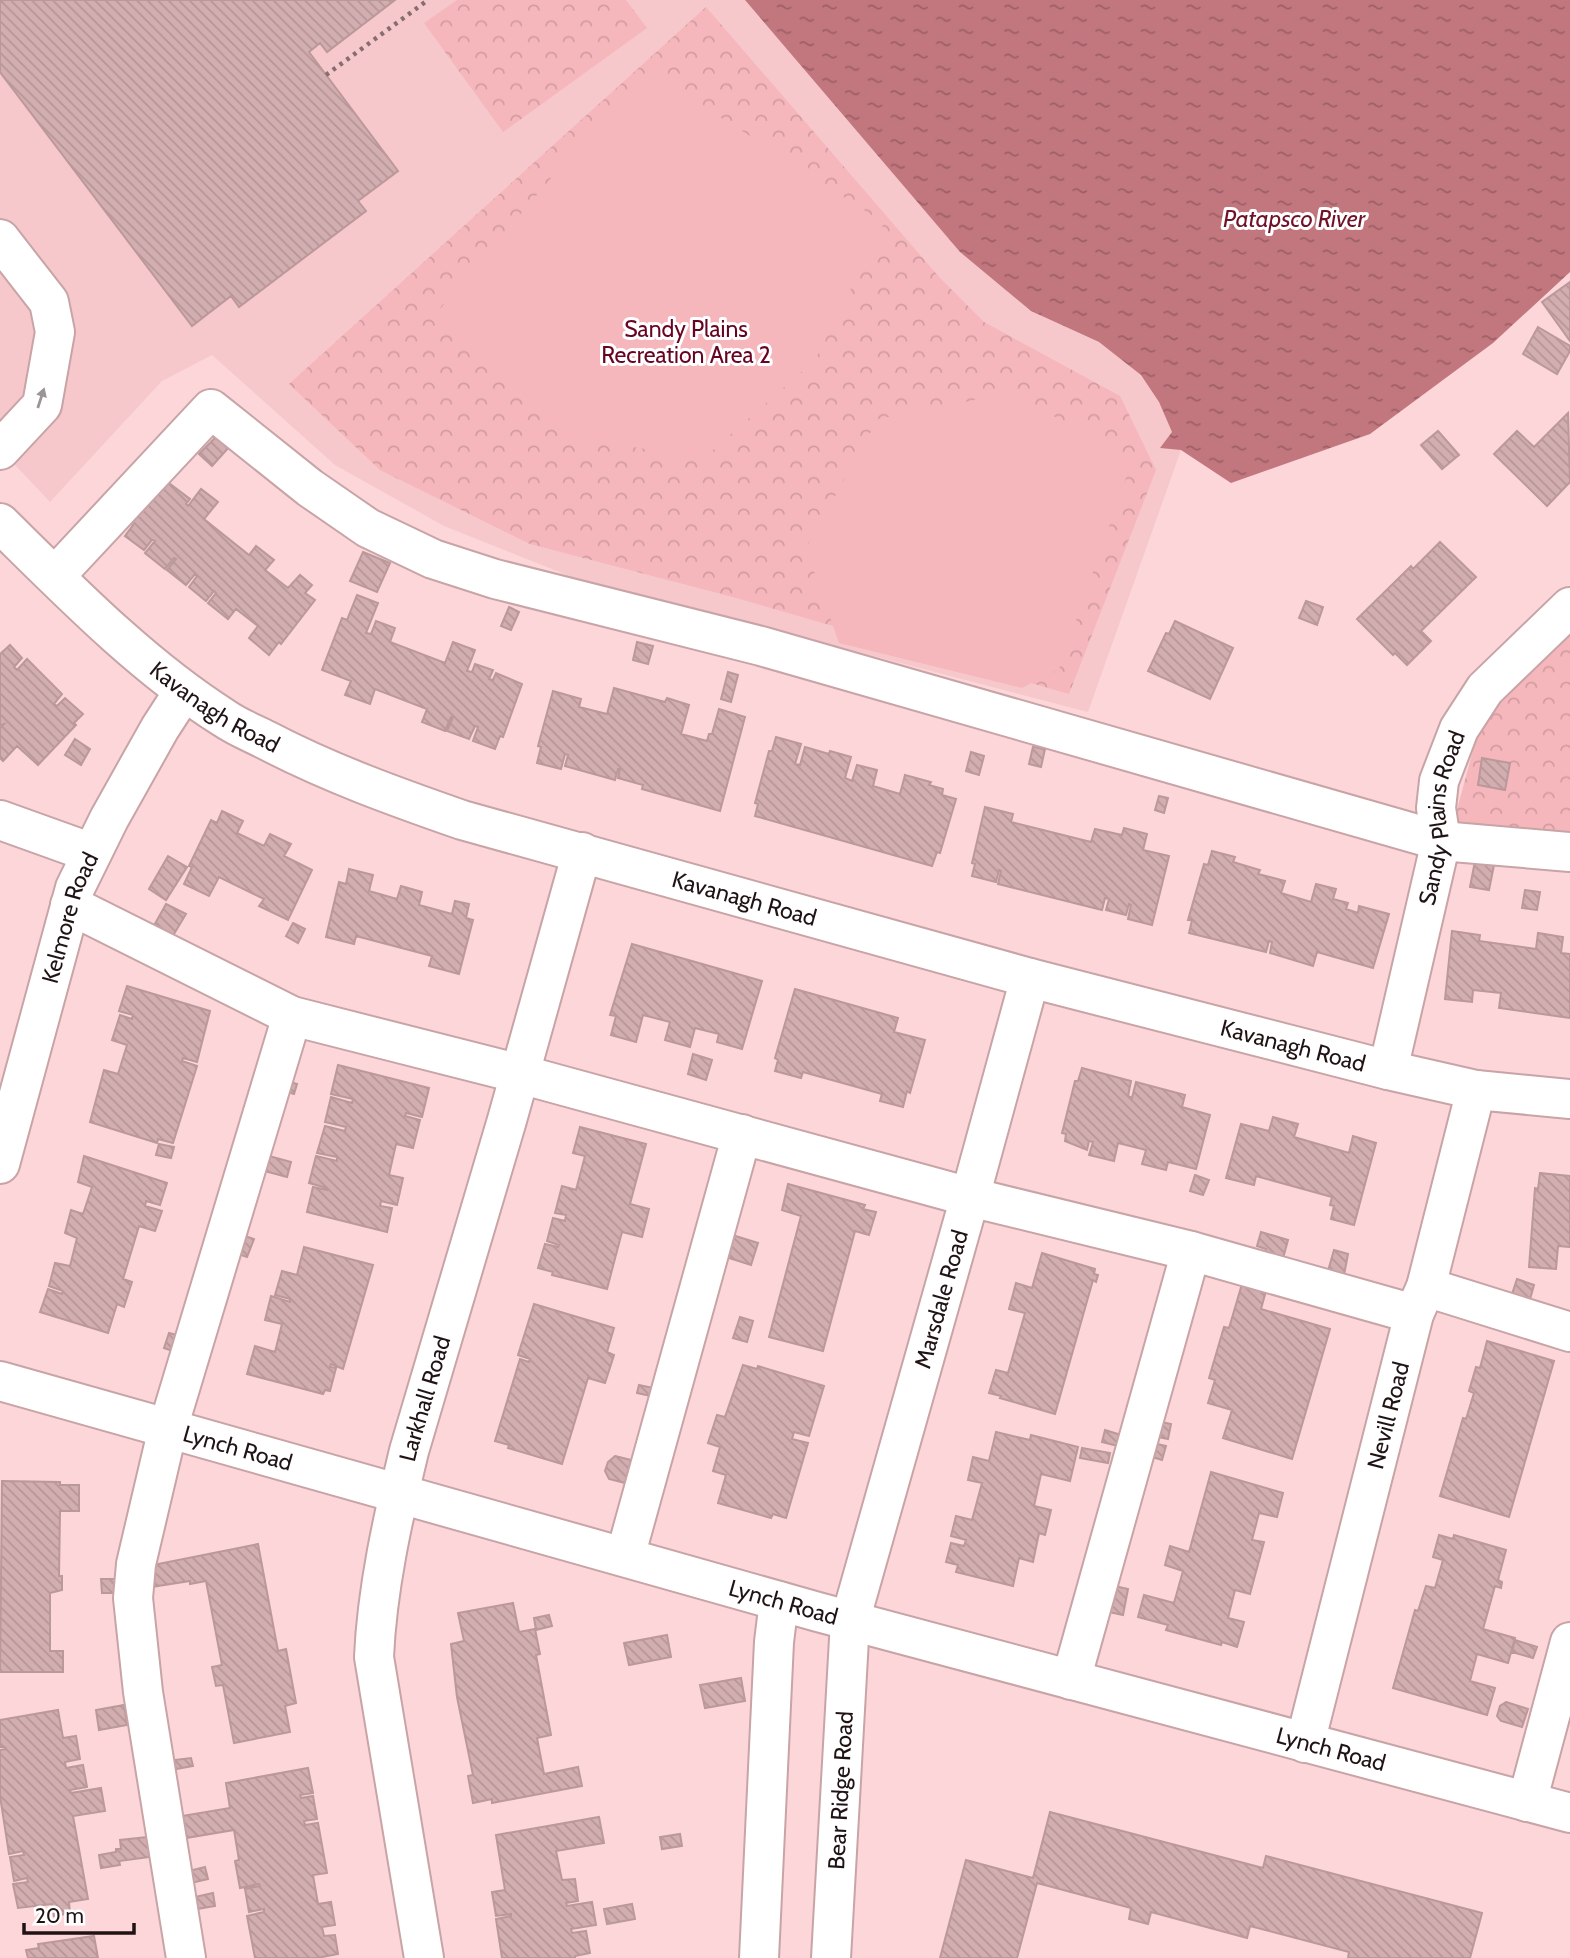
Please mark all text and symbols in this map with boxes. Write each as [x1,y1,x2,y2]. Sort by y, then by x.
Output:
water label: Patapsco River [1223,204,1367,233]
park label: Sandy Plains Recreation Area 2 [601,315,771,369]
one-way arrow [37,387,47,408]
street label: Kavanagh Road [144,655,284,759]
street label: Sandy Plains Road [1413,727,1471,908]
street label: Kelmore Road [36,848,104,986]
street label: Kavanagh Road [669,865,820,932]
street label: Kavanagh Road [1217,1013,1369,1078]
street label: Marsdale Road [908,1227,974,1372]
street label: Larkhall Road [393,1333,456,1464]
street label: Nevill Road [1361,1359,1415,1472]
street label: Lynch Road [180,1419,296,1477]
street label: Lynch Road [726,1573,841,1631]
street label: Bear Ridge Road [822,1710,859,1870]
street label: Lynch Road [1273,1721,1389,1777]
scale bar [24,1892,135,1936]
text: 20 m [35,1903,84,1928]

